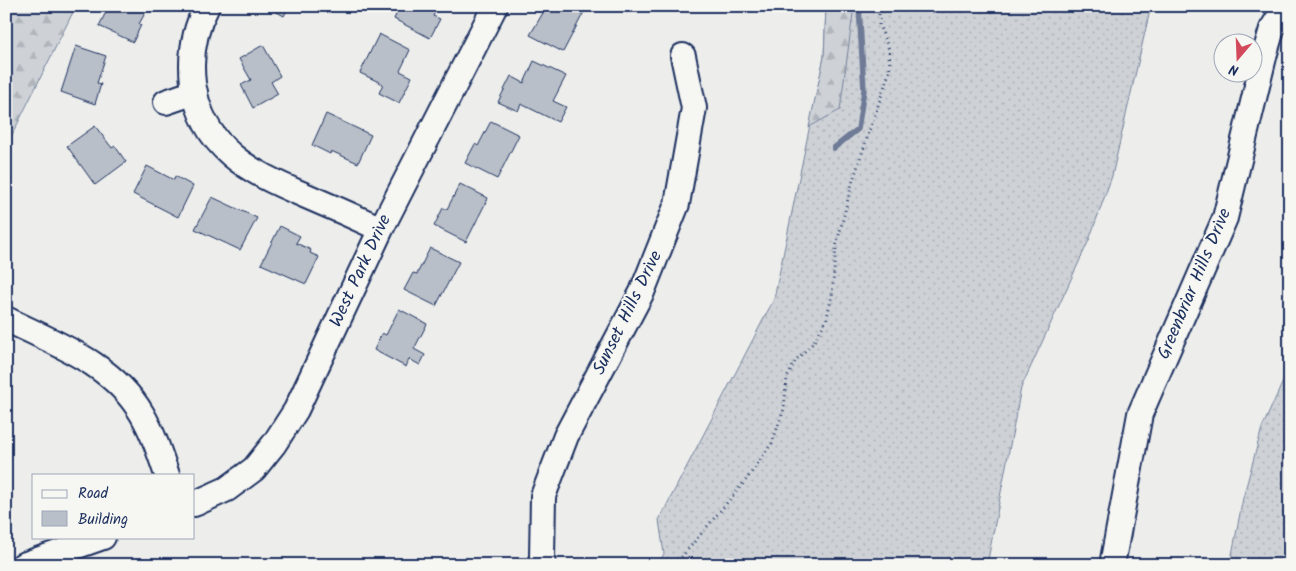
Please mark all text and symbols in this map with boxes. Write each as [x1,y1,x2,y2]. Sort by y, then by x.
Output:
north arrow [1214,32,1264,82]
text: N [1226,57,1242,81]
street label: Greenbriar Hills Drive [1150,204,1240,364]
street label: West Park Drive [322,210,400,332]
street label: Sunset Hills Drive [585,246,671,380]
legend [32,474,195,538]
text: Road [78,482,109,506]
text: Building [78,508,128,532]

